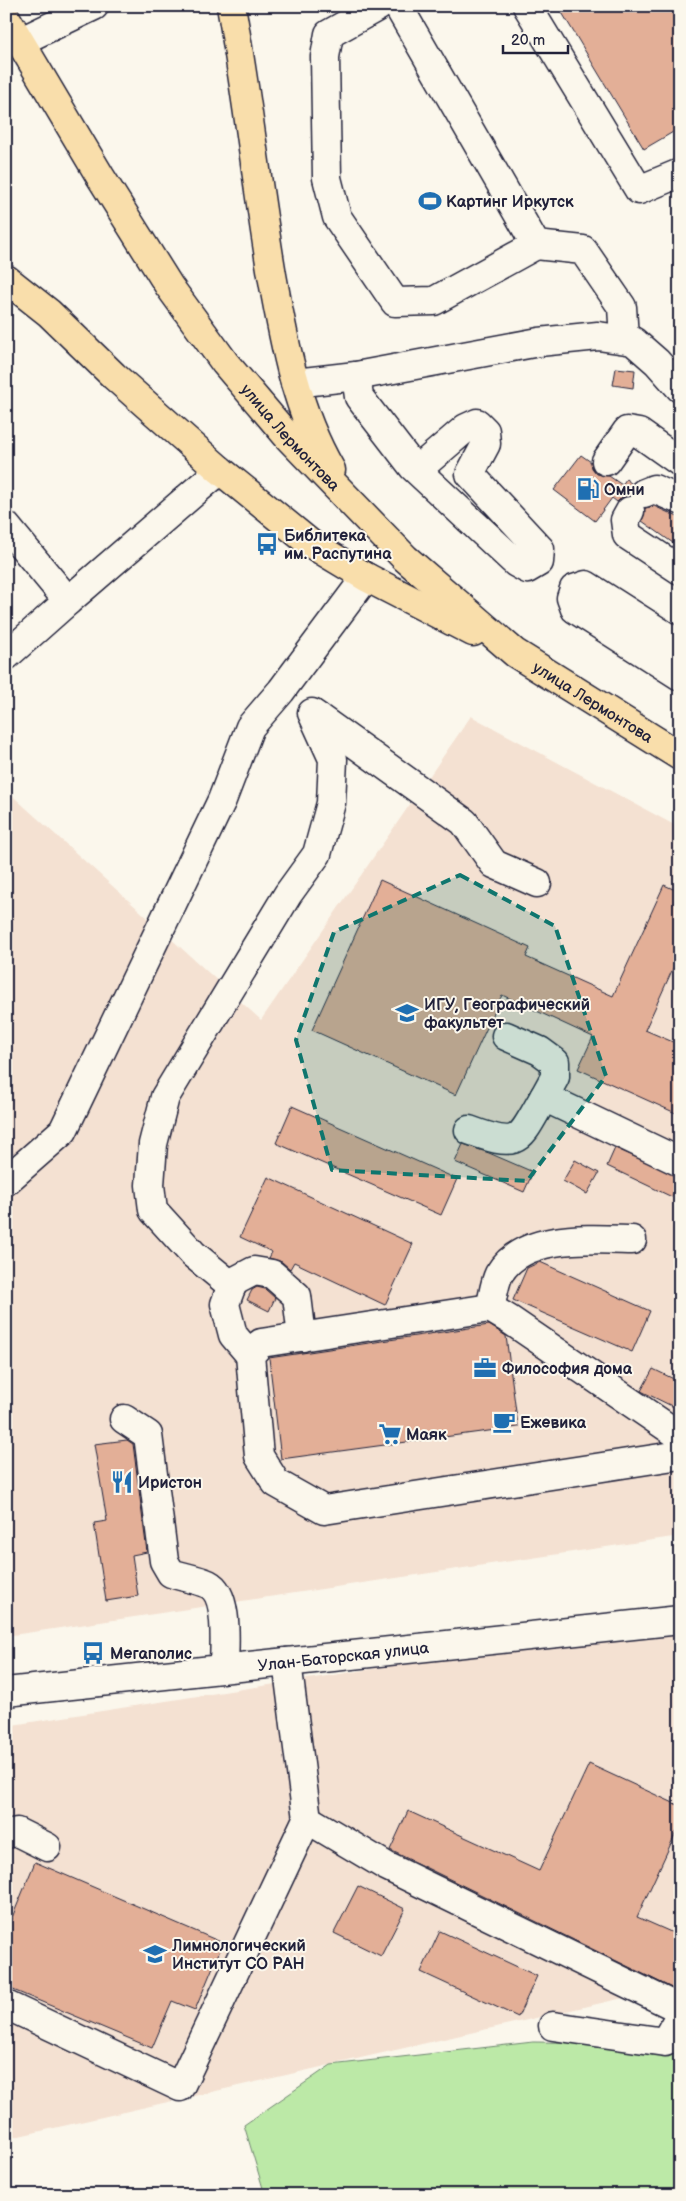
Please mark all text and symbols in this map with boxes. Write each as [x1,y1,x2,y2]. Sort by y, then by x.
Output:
scale bar [503,22,568,54]
text: 20 m [511,31,545,50]
sports icon: Картинг Иркутск [417,188,443,214]
place label: Картинг Иркутск [446,193,574,212]
street label: улица Лермонтова [236,381,343,496]
fuel station icon: Омни [575,476,601,502]
place label: Омни [604,481,645,500]
place label: Библитека им. Распутина [284,527,392,564]
bus stop icon: Библитека им. Распутина [254,531,280,557]
street label: улица Лермонтова [529,658,657,748]
place label: ИГУ, Географический факультет [424,996,590,1033]
school or university icon: ИГУ, Географический факультет [394,1000,420,1026]
office icon: Философия дома [472,1355,498,1381]
place label: Философия дома [502,1360,633,1379]
cafe icon: Ежевика [491,1409,517,1435]
place label: Ежевика [520,1414,587,1433]
supermarket icon: Маяк [377,1421,403,1447]
place label: Маяк [406,1426,447,1445]
restaurant icon: Иристон [109,1469,135,1495]
place label: Иристон [138,1474,202,1493]
street label: Улан-Баторская улица [257,1639,430,1676]
bus stop icon: Мегаполис [80,1640,106,1666]
place label: Мегаполис [110,1645,192,1664]
place label: Лимнологический Институт СО РАН [171,1937,306,1974]
school or university icon: Лимнологический Институт СО РАН [142,1941,168,1967]

